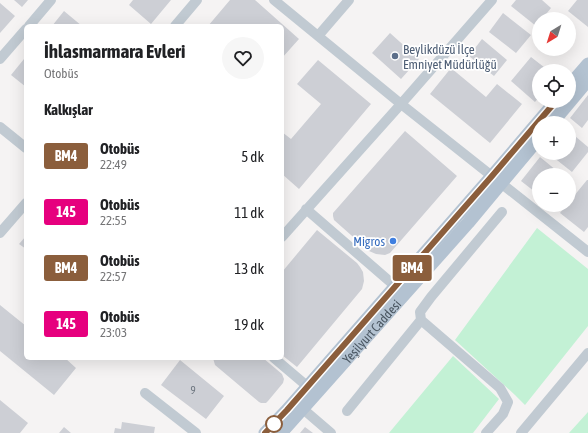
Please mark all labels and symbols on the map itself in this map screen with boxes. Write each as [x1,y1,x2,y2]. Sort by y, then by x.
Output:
north arrow [532,12,576,56]
place label: Beylikdüzü İlçe Emniyet Müdürlüğü [403,42,497,72]
marker: Beylikdüzü İlçe Emniyet Müdürlüğü [390,51,400,61]
place label: Migros [353,234,385,249]
marker: Migros [388,236,398,246]
line badge: BM4 [389,255,435,281]
street label: Yeşilyurt Caddesi [339,296,404,366]
house number: 9 [190,384,196,396]
unlabelled marker [265,415,283,433]

